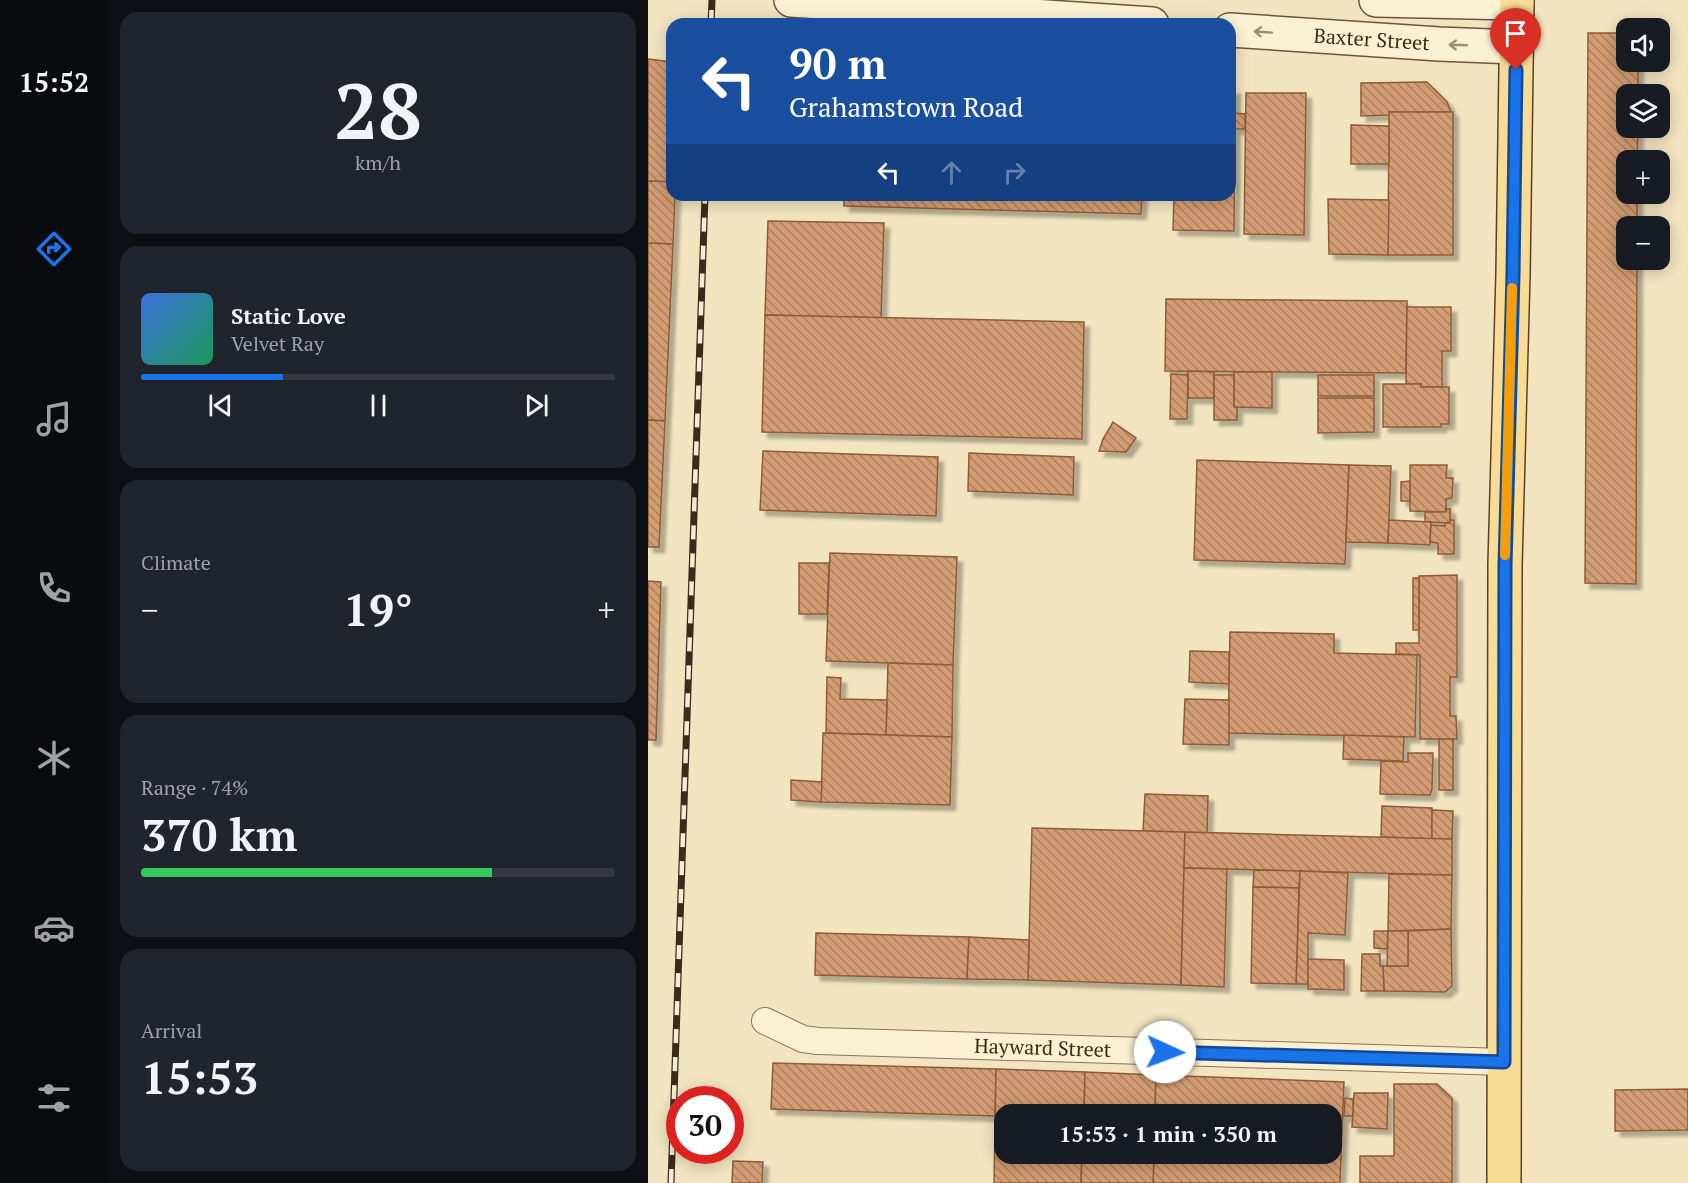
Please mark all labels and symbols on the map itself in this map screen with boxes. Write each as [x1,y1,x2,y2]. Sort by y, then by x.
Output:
pin [1490,8,1541,70]
street label: Baxter Street [1313,22,1431,56]
one-way arrow [1254,26,1273,37]
one-way arrow [1448,40,1468,51]
position arrow [1133,1020,1197,1084]
street label: Hayward Street [974,1032,1112,1063]
speed limit sign: 30 [666,1086,744,1164]

